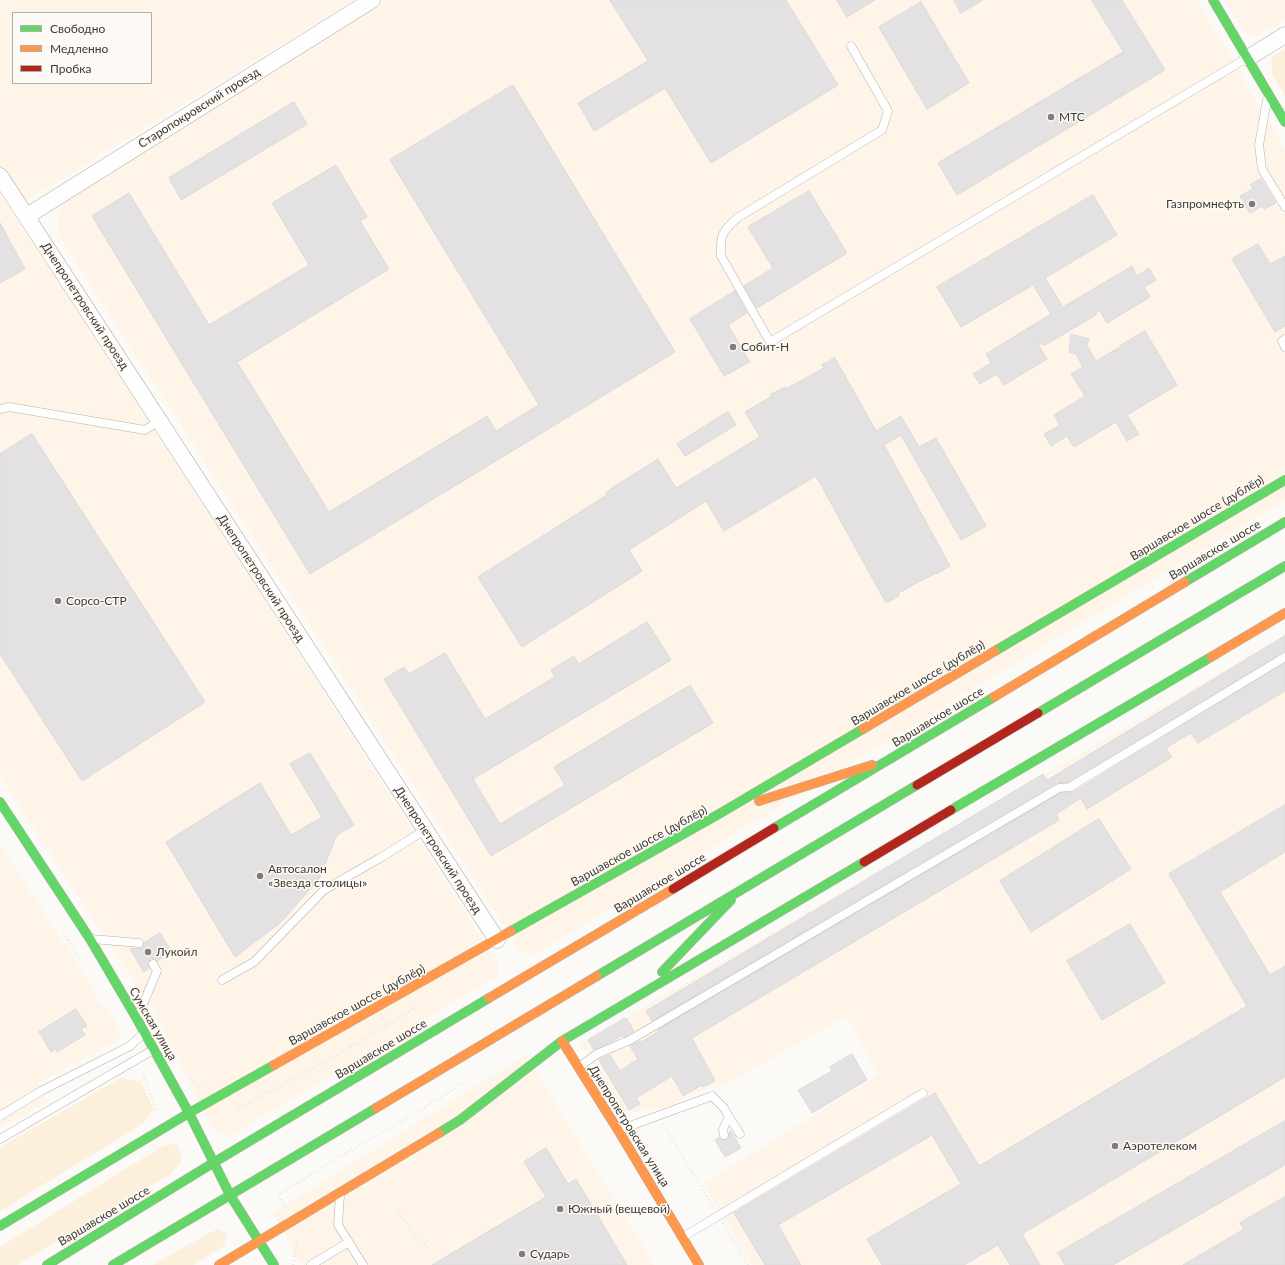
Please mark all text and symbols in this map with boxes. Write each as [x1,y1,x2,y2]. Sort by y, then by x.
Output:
legend [12,12,152,84]
text: Свободно [50,21,105,36]
text: Медленно [50,41,108,56]
text: Пробка [50,61,91,76]
street label: Старопокровский проезд [136,65,262,151]
place label: МТС [1059,110,1085,124]
marker: МТС [1046,112,1056,122]
place label: Газпромнефть [1166,197,1244,211]
marker: Газпромнефть [1247,199,1257,209]
street label: Днепропетровский проезд [38,239,132,373]
place label: Собит-Н [741,340,789,354]
marker: Собит-Н [728,342,738,352]
street label: Варшавское шоссе (дублёр) [1127,472,1267,564]
street label: Днепропетровский проезд [214,511,308,645]
street label: Варшавское шоссе [1167,517,1263,583]
place label: Сорсо-СТР [66,594,127,608]
marker: Сорсо-СТР [53,596,63,606]
street label: Варшавское шоссе (дублёр) [848,637,988,729]
street label: Варшавское шоссе [890,684,986,750]
street label: Днепропетровский проезд [391,783,485,917]
street label: Варшавское шоссе (дублёр) [568,802,710,890]
street label: Варшавское шоссе [612,850,708,916]
place label: Автосалон «Звезда столицы» [268,862,367,890]
marker: Автосалон «Звезда столицы» [255,871,265,881]
place label: Лукойл [156,945,197,959]
marker: Лукойл [143,947,153,957]
street label: Варшавское шоссе (дублёр) [286,961,428,1049]
street label: Сумская улица [126,985,180,1063]
street label: Варшавское шоссе [333,1016,429,1082]
street label: Днепропетровская улица [586,1062,672,1190]
place label: Аэротелеком [1123,1139,1197,1153]
marker: Аэротелеком [1110,1141,1120,1151]
street label: Варшавское шоссе [56,1183,152,1249]
place label: Южный (вещевой) [568,1202,670,1216]
marker: Южный (вещевой) [555,1204,565,1214]
place label: Сударь [530,1247,569,1261]
marker: Сударь [517,1249,527,1259]

